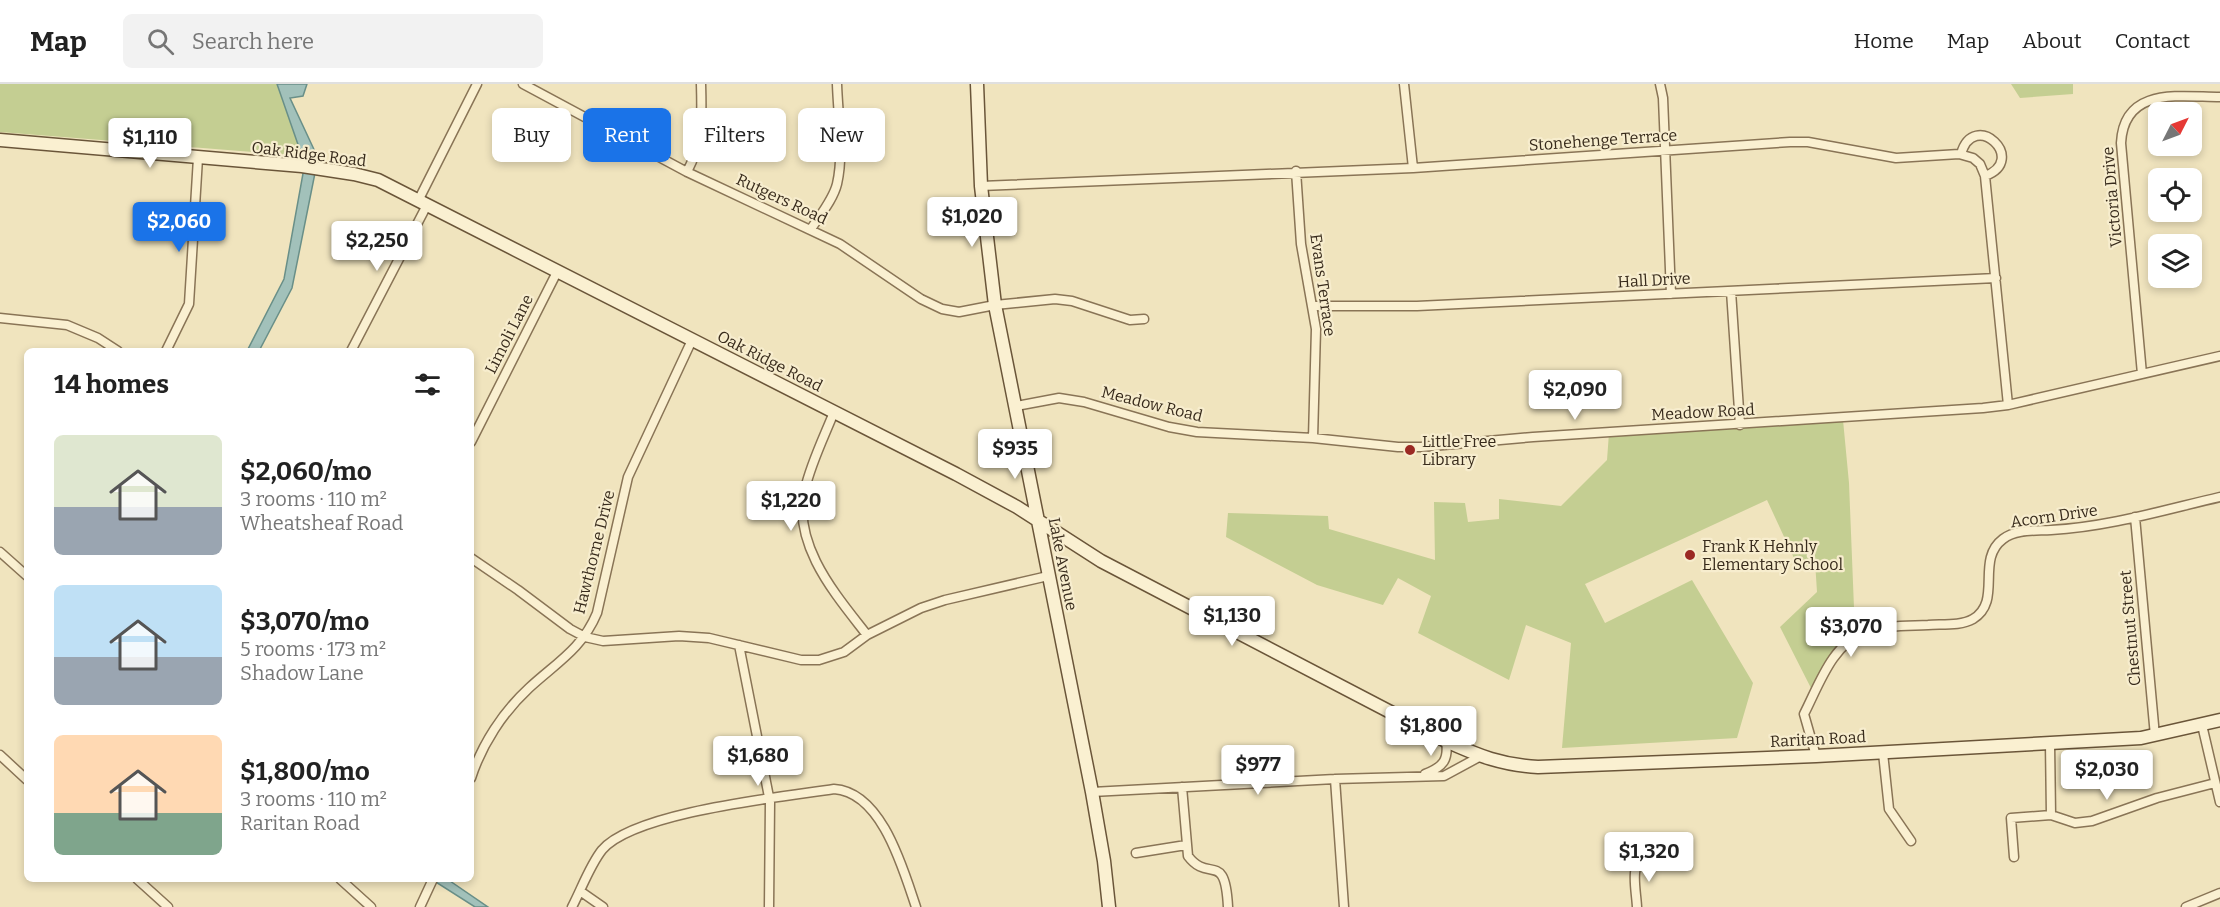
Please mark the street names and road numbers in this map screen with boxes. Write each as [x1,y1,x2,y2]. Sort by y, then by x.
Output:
street label: Stonehenge Terrace [1528,125,1678,155]
street label: Oak Ridge Road [251,138,368,171]
street label: Victoria Drive [2098,146,2126,248]
street label: Rutgers Road [733,170,831,229]
street label: Evans Terrace [1306,232,1340,338]
street label: Hall Drive [1617,269,1691,291]
street label: Limoli Lane [481,291,537,377]
street label: Oak Ridge Road [714,326,826,396]
street label: Meadow Road [1099,382,1205,426]
street label: Meadow Road [1651,400,1756,424]
street label: Hawthorne Drive [569,488,619,616]
street label: Acorn Drive [2009,500,2099,532]
street label: Lake Avenue [1045,516,1081,612]
street label: Chestnut Street [2115,569,2145,687]
street label: Raritan Road [1770,727,1867,751]

